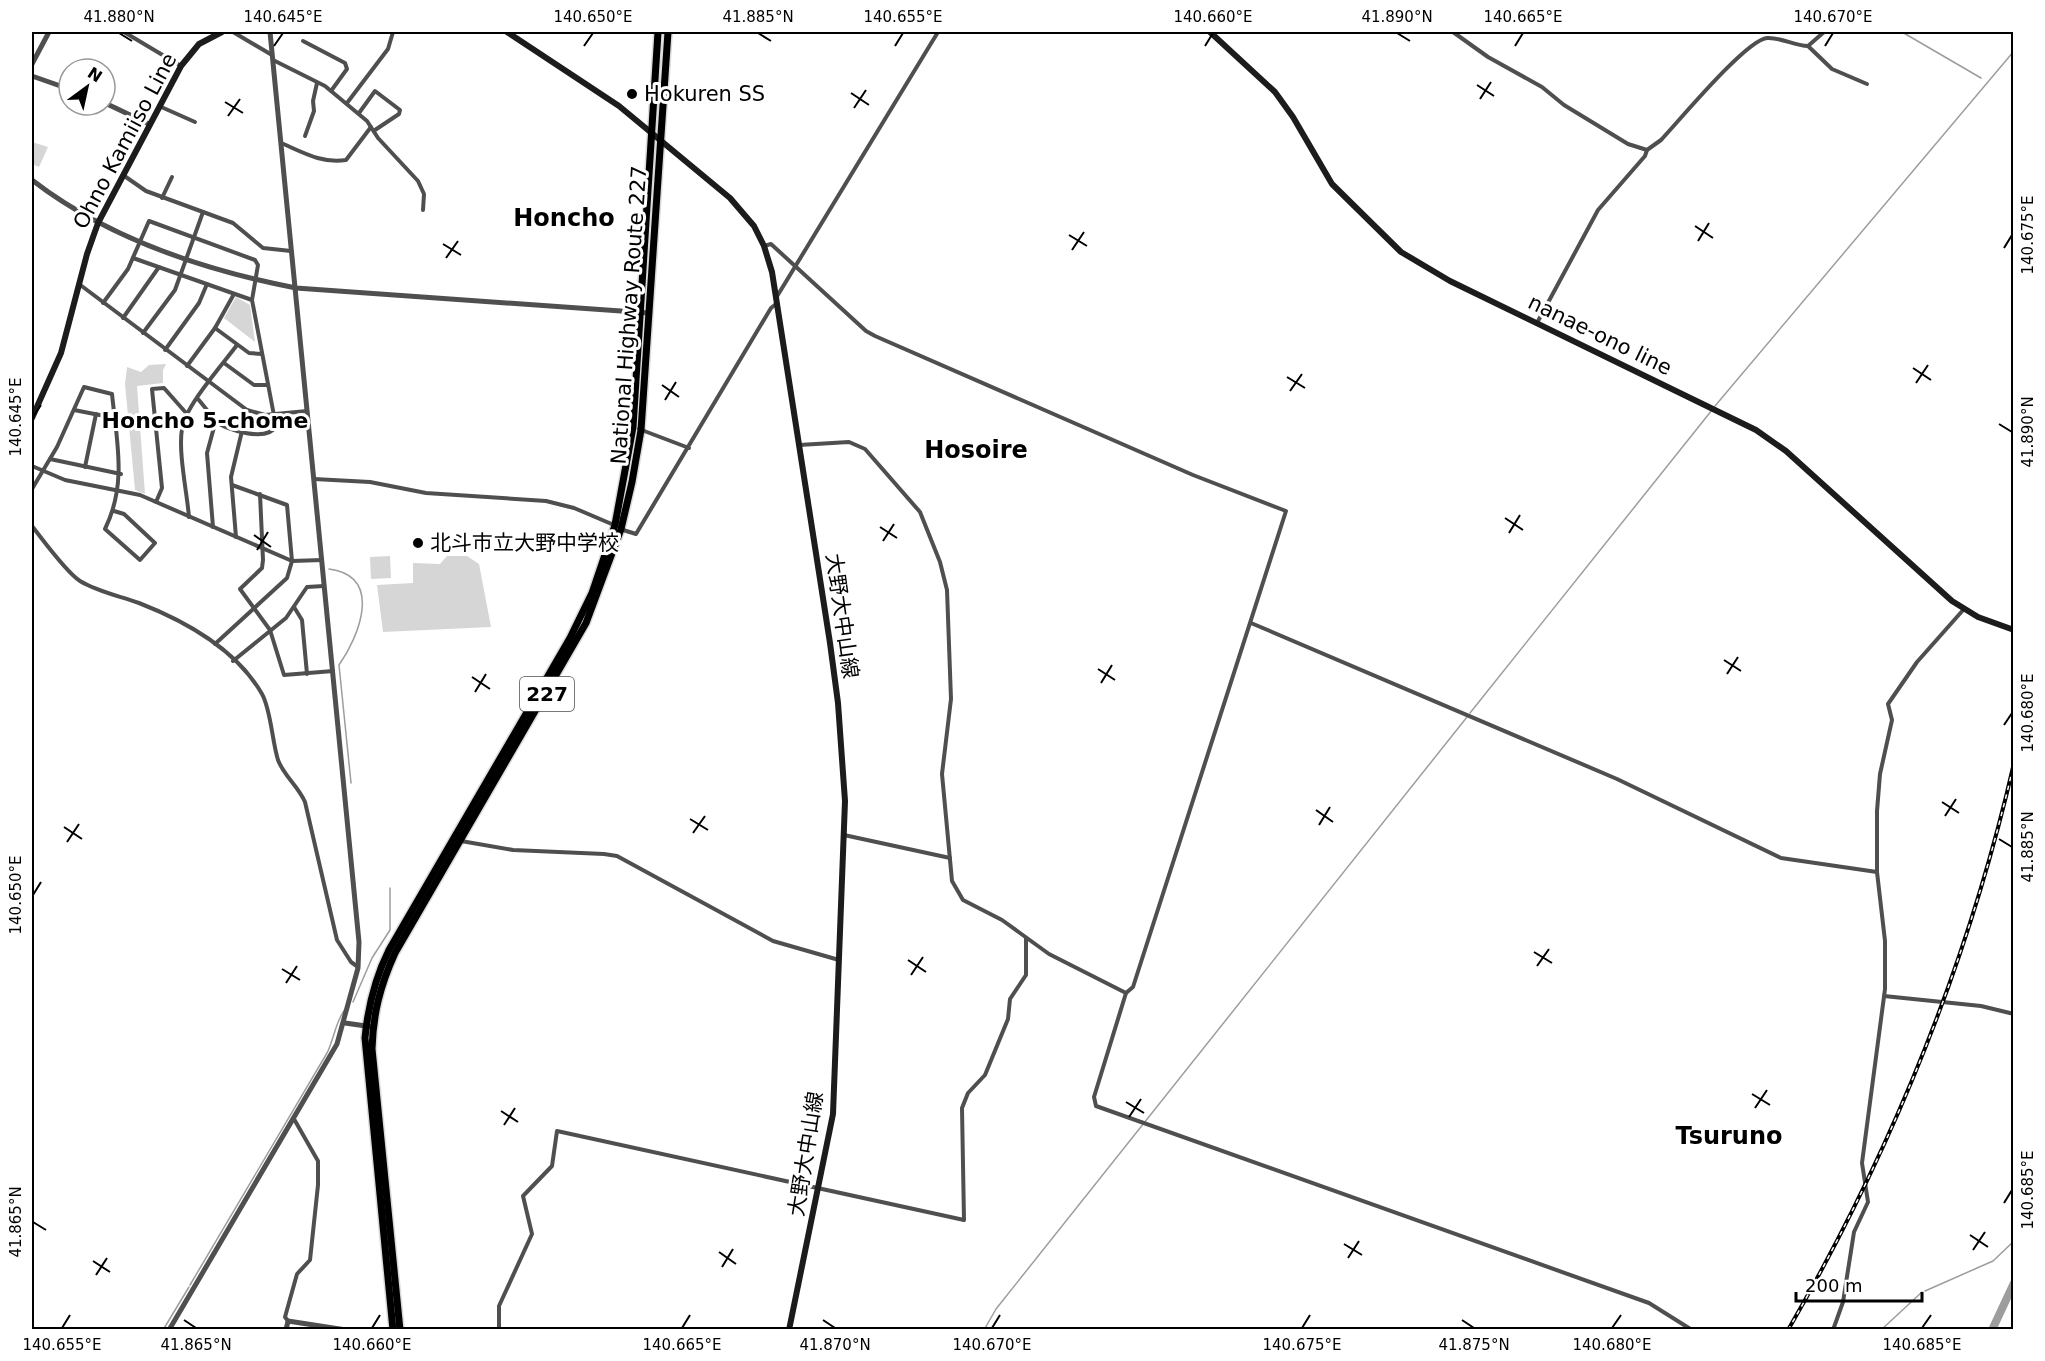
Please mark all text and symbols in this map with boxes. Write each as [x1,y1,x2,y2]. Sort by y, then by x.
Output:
text: 41.880°N [83,8,155,26]
text: 140.645°E [243,8,323,26]
text: 140.650°E [553,8,633,26]
text: 41.885°N [722,8,794,26]
text: 140.655°E [863,8,943,26]
text: 140.660°E [1173,8,1253,26]
text: 41.890°N [1361,8,1433,26]
text: 140.665°E [1483,8,1563,26]
text: 140.670°E [1793,8,1873,26]
street label: Ohno Kamiiso Line [69,49,181,233]
north arrow [57,57,117,117]
text: N [84,63,106,86]
place label: Hokuren SS [644,82,765,106]
marker: Hokuren SS [625,87,639,101]
street label: National Highway Route 227 [607,165,651,465]
text: 140.675°E [2019,195,2037,275]
district label: Honcho [513,204,615,232]
street label: nanae-ono line [1524,290,1676,380]
text: 140.645°E [7,377,25,457]
text: 41.890°N [2019,396,2037,468]
district label: Honcho 5-chome [102,408,308,433]
district label: Hosoire [924,436,1028,464]
place label: 北斗市立大野中学校 [430,531,619,555]
marker: 北斗市立大野中学校 [411,536,425,550]
street label: 大野大中山線 [821,552,863,680]
text: 140.680°E [2019,673,2037,753]
road number: 227 [520,677,574,711]
text: 41.885°N [2019,811,2037,883]
text: 140.650°E [7,855,25,935]
street label: 大野大中山線 [784,1090,828,1218]
district label: Tsuruno [1675,1122,1783,1150]
text: 140.685°E [2019,1150,2037,1230]
text: 41.865°N [7,1186,25,1258]
scale bar [1796,1265,1922,1303]
text: 200 m [1805,1275,1863,1296]
text: 140.655°E [22,1336,102,1354]
text: 41.865°N [160,1336,232,1354]
text: 140.660°E [332,1336,412,1354]
text: 140.665°E [642,1336,722,1354]
text: 41.870°N [799,1336,871,1354]
text: 140.670°E [952,1336,1032,1354]
text: 140.675°E [1262,1336,1342,1354]
text: 41.875°N [1438,1336,1510,1354]
text: 140.680°E [1572,1336,1652,1354]
text: 140.685°E [1882,1336,1962,1354]

